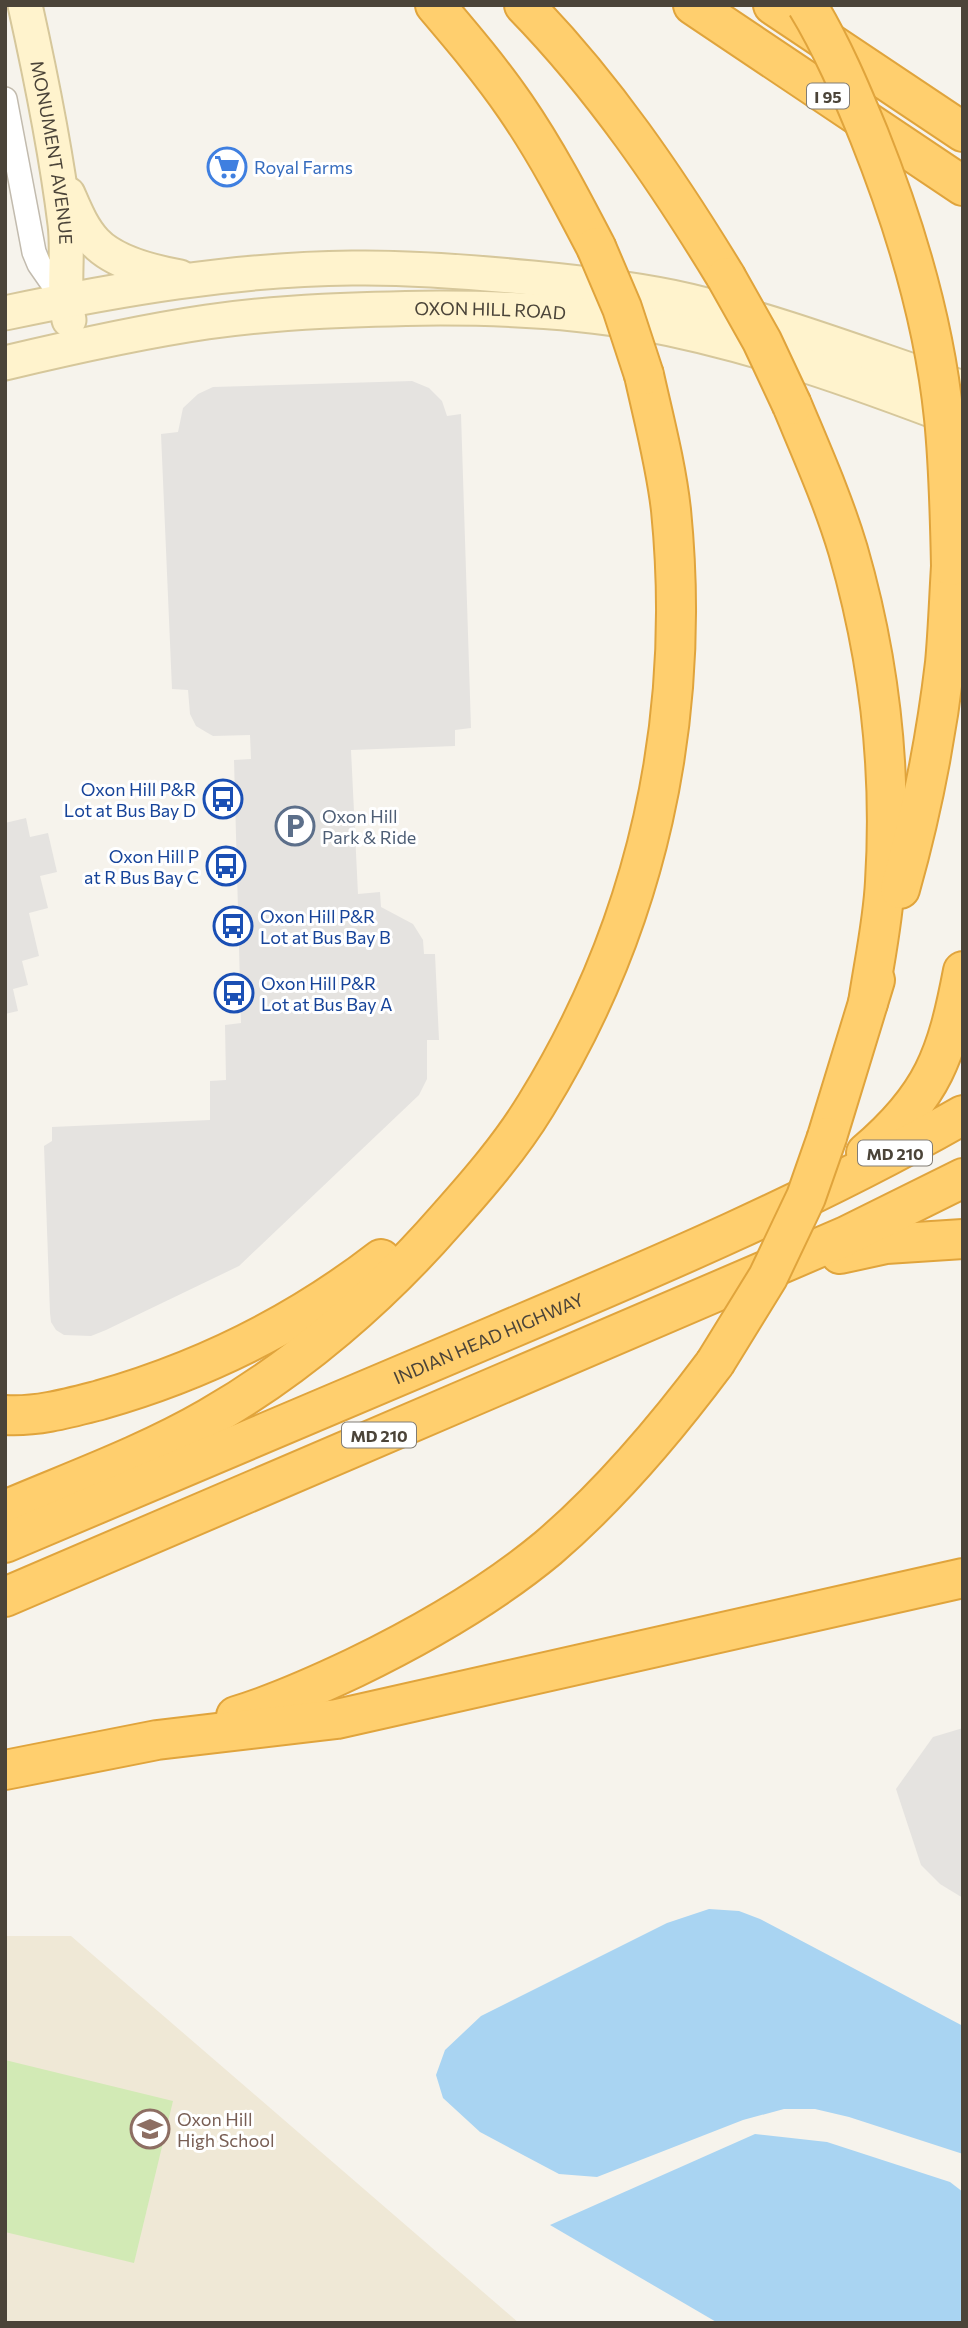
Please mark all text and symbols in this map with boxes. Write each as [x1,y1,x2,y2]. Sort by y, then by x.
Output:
street label: MONUMENT AVENUE [26,58,77,245]
road number: I 95 [807,83,849,108]
supermarket icon: Royal Farms [206,146,248,188]
place label: Royal Farms [254,156,353,178]
street label: OXON HILL ROAD [414,297,567,324]
place label: Oxon Hill P&R Lot at Bus Bay D [64,778,196,821]
bus stop icon: Oxon Hill P&R Lot at Bus Bay D [202,778,244,820]
parking icon: Oxon Hill Park & Ride [274,805,316,847]
place label: Oxon Hill Park & Ride [322,805,416,848]
place label: Oxon Hill P at R Bus Bay C [84,845,199,888]
bus stop icon: Oxon Hill P at R Bus Bay C [205,845,247,887]
bus stop icon: Oxon Hill P&R Lot at Bus Bay B [212,905,254,947]
place label: Oxon Hill P&R Lot at Bus Bay B [260,905,391,948]
bus stop icon: Oxon Hill P&R Lot at Bus Bay A [213,972,255,1014]
place label: Oxon Hill P&R Lot at Bus Bay A [261,972,392,1015]
road number: MD 210 [858,1140,932,1166]
street label: INDIAN HEAD HIGHWAY [390,1288,587,1388]
road number: MD 210 [342,1422,416,1448]
school or university icon: Oxon Hill High School [129,2108,171,2150]
place label: Oxon Hill High School [177,2108,275,2151]

